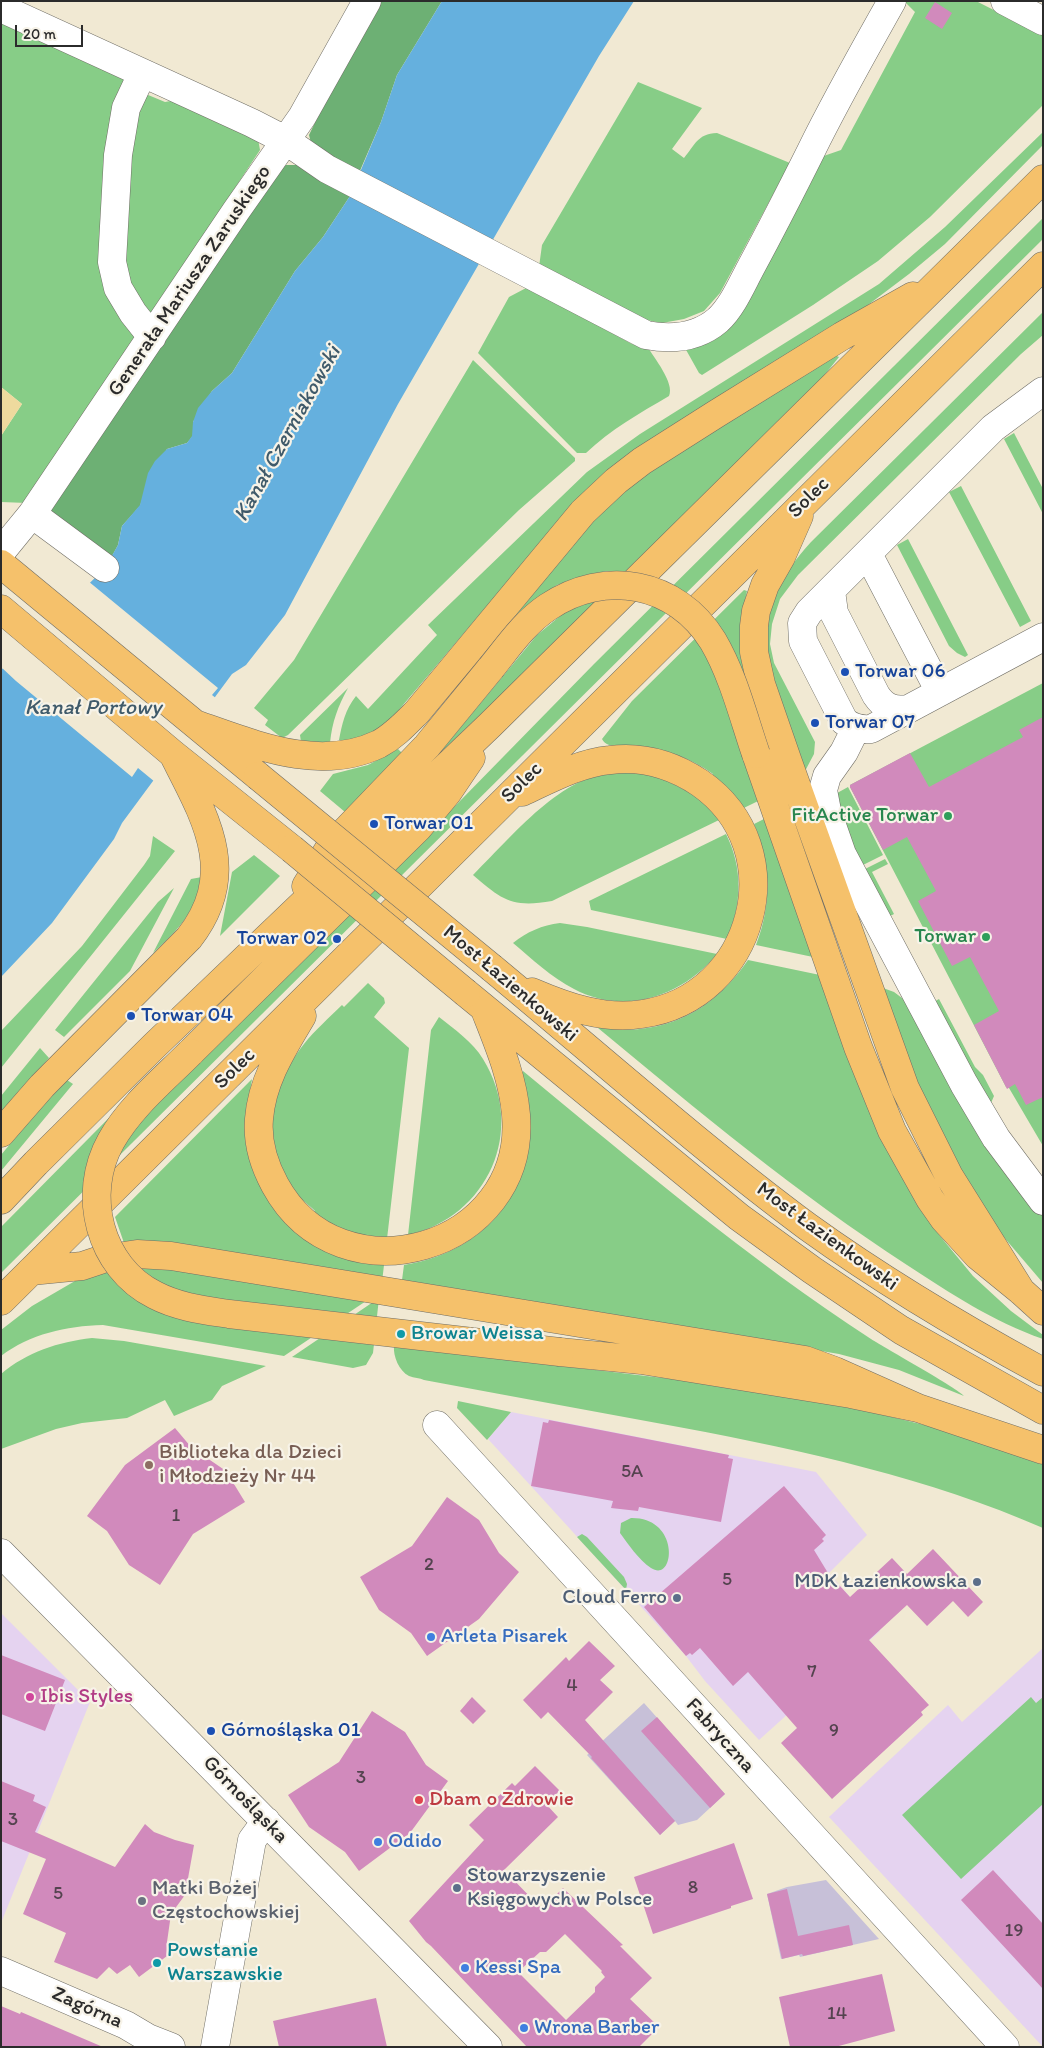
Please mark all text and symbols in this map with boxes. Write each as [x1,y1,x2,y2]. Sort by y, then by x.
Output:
scale bar [18,15,85,47]
text: 20 m [23,25,56,43]
street label: Generała Mariusza Zaruskiego [103,160,277,402]
water label: Kanał Czerniakowski [229,341,347,527]
street label: Solec [783,472,835,524]
place label: Torwar 06 [855,659,946,685]
marker: Torwar 06 [839,666,851,678]
water label: Kanał Portowy [25,695,161,721]
place label: Torwar 07 [825,710,915,736]
marker: Torwar 07 [809,717,821,729]
street label: Solec [496,757,548,809]
place label: FitActive Torwar [791,803,938,829]
marker: FitActive Torwar [942,810,954,822]
place label: Torwar 01 [384,811,473,837]
marker: Torwar 01 [368,818,380,830]
street label: Most Łazienkowski [437,920,583,1048]
place label: Torwar [914,924,976,950]
place label: Torwar 02 [237,926,327,952]
marker: Torwar [980,931,992,943]
marker: Torwar 02 [331,933,343,945]
place label: Torwar 04 [141,1003,233,1029]
marker: Torwar 04 [125,1010,137,1022]
street label: Solec [209,1043,261,1095]
street label: Most Łazienkowski [751,1177,903,1297]
place label: Browar Weissa [411,1321,544,1347]
marker: Browar Weissa [395,1328,407,1340]
place label: Biblioteka dla Dzieci i Młodzieży Nr 44 [159,1440,342,1490]
marker: Biblioteka dla Dzieci i Młodzieży Nr 44 [143,1459,155,1471]
house number: 5A [621,1461,643,1483]
house number: 1 [172,1505,180,1527]
house number: 2 [424,1554,434,1576]
house number: 5 [722,1569,732,1591]
place label: MDK Łazienkowska [794,1569,967,1595]
marker: MDK Łazienkowska [971,1576,983,1588]
place label: Cloud Ferro [562,1585,667,1611]
marker: Cloud Ferro [671,1592,683,1604]
place label: Arleta Pisarek [441,1624,568,1650]
marker: Arleta Pisarek [425,1631,437,1643]
house number: 7 [807,1661,817,1683]
house number: 4 [566,1675,578,1697]
place label: Ibis Styles [40,1684,133,1710]
marker: Ibis Styles [24,1691,36,1703]
street label: Fabryczna [680,1693,760,1779]
place label: Górnośląska 01 [221,1718,361,1744]
house number: 9 [829,1720,839,1742]
marker: Górnośląska 01 [205,1725,217,1737]
street label: Górnośląska [197,1751,293,1849]
house number: 3 [356,1767,366,1789]
place label: Dbam o Zdrowie [429,1787,574,1813]
marker: Dbam o Zdrowie [413,1794,425,1806]
house number: 3 [8,1809,18,1831]
place label: Odido [388,1829,442,1855]
marker: Odido [372,1836,384,1848]
place label: Stowarzyszenie Księgowych w Polsce [467,1863,652,1913]
place label: Matki Bożej Częstochowskiej [152,1876,299,1926]
house number: 8 [688,1877,698,1899]
marker: Stowarzyszenie Księgowych w Polsce [451,1882,463,1894]
house number: 5 [53,1883,63,1905]
marker: Matki Bożej Częstochowskiej [136,1895,148,1907]
house number: 19 [1005,1920,1023,1942]
place label: Powstanie Warszawskie [167,1938,283,1988]
place label: Kessi Spa [475,1955,561,1981]
marker: Powstanie Warszawskie [151,1957,163,1969]
marker: Kessi Spa [459,1962,471,1974]
street label: Zagórna [48,1981,126,2035]
house number: 14 [827,2003,847,2025]
place label: Wrona Barber [534,2015,659,2041]
marker: Wrona Barber [518,2022,530,2034]

